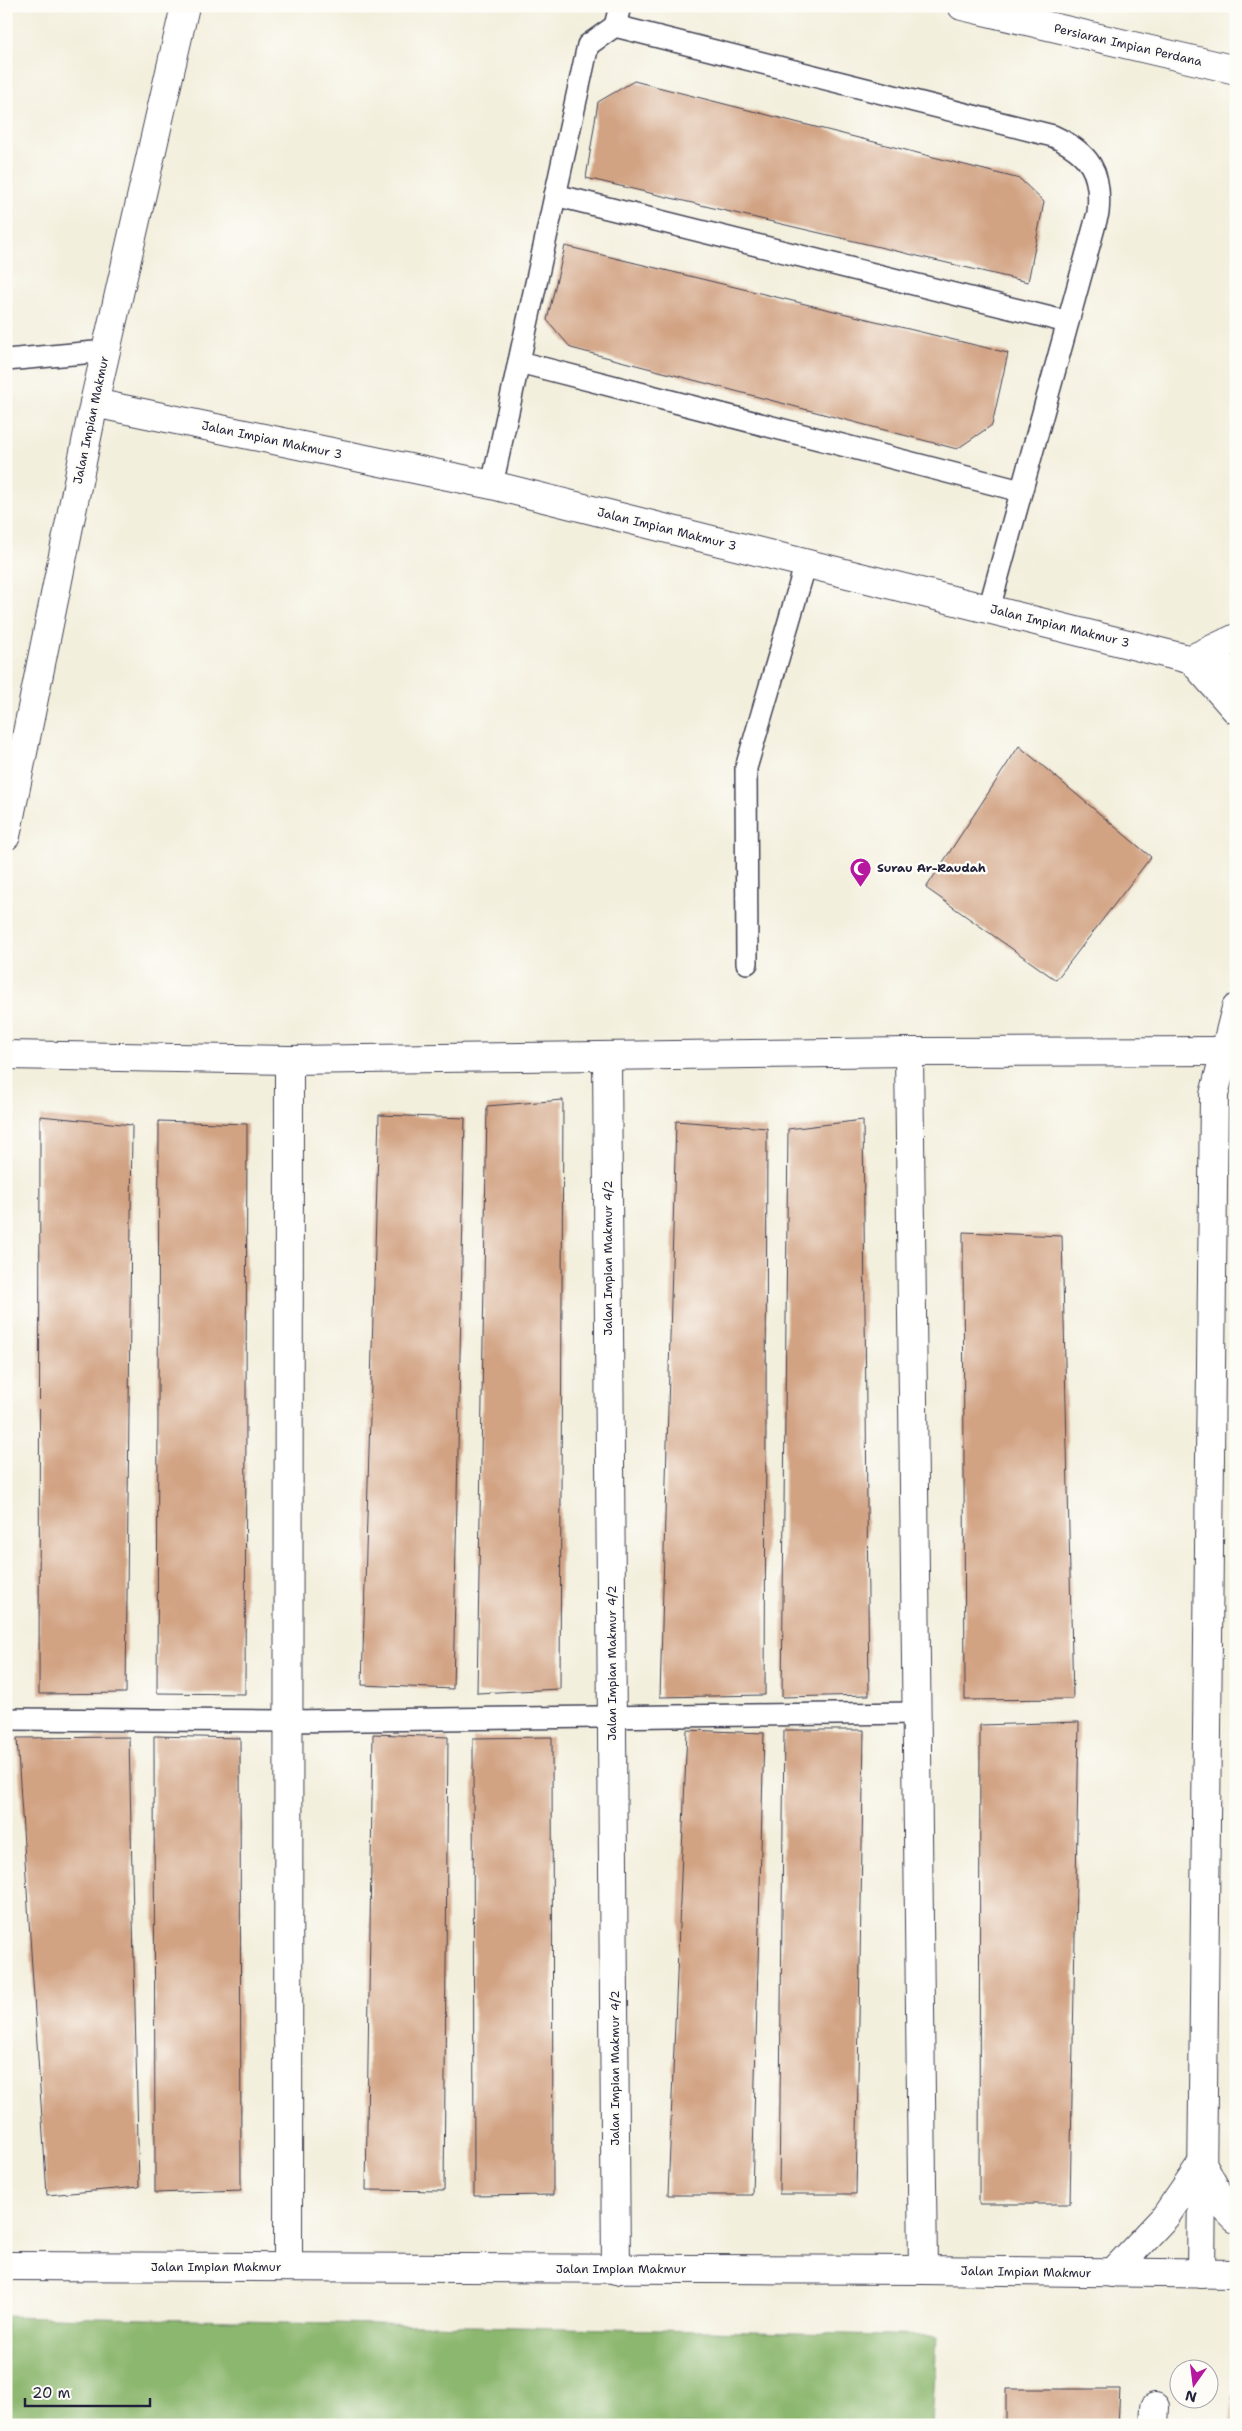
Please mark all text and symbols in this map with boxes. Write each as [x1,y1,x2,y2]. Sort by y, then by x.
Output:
street label: Persiaran Impian Perdana [1052,20,1204,70]
street label: Jalan Impian Makmur [70,354,112,486]
street label: Jalan Impian Makmur 3 [200,417,344,463]
street label: Jalan Impian Makmur 3 [596,504,738,554]
street label: Jalan Impian Makmur 3 [989,601,1131,651]
mosque icon: Surau Ar-Raudah [849,856,873,887]
place label: Surau Ar-Raudah [877,860,986,876]
street label: Jalan Impian Makmur 4/2 [600,1180,616,1336]
street label: Jalan Impian Makmur 4/2 [604,1585,620,1741]
street label: Jalan Impian Makmur 4/2 [607,1990,623,2146]
street label: Jalan Impian Makmur [151,2259,282,2275]
street label: Jalan Impian Makmur [556,2261,687,2277]
street label: Jalan Impian Makmur [961,2263,1092,2281]
north arrow [1170,2358,1220,2408]
scale bar [25,2376,150,2408]
text: 20 m [32,2383,71,2403]
text: N [1183,2387,1198,2407]

